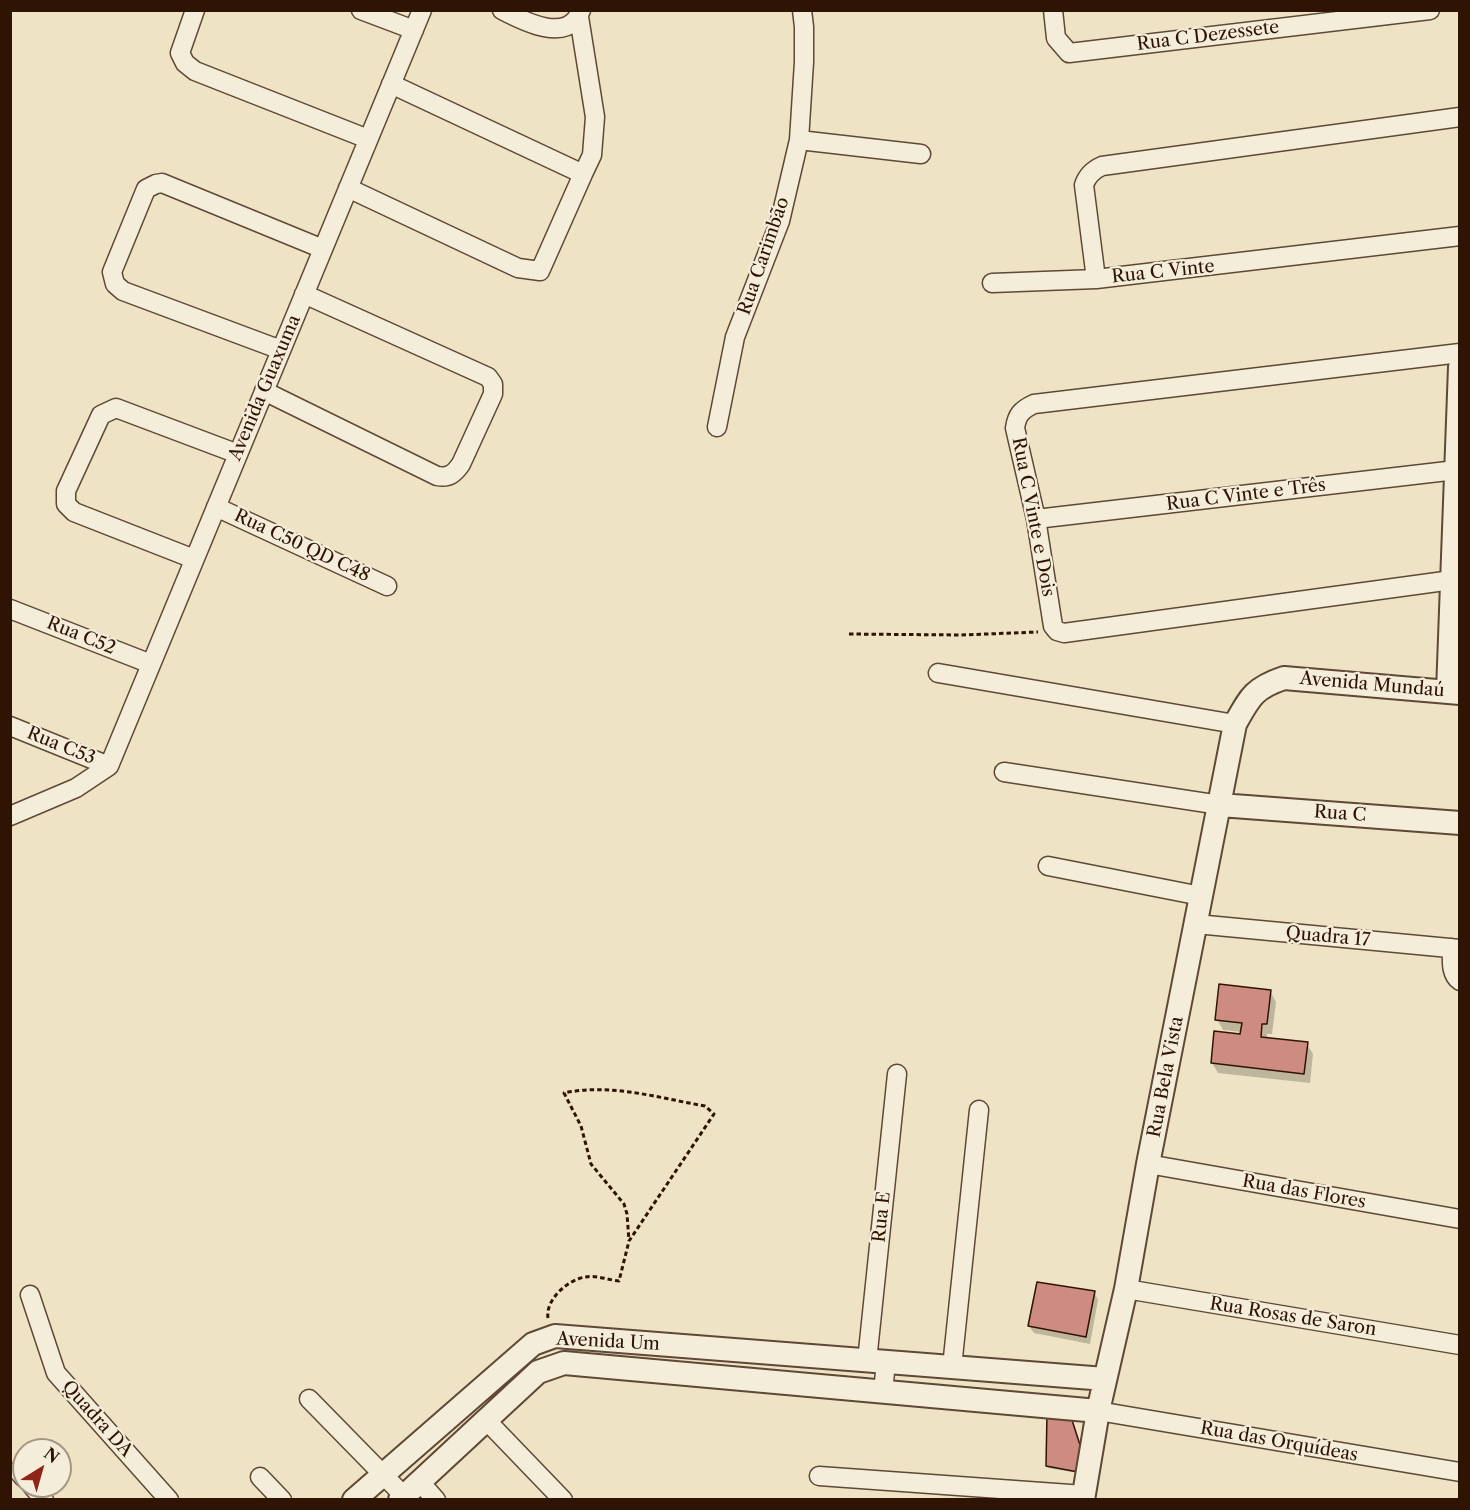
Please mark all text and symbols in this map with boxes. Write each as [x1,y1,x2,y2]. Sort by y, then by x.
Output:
street label: Rua C Dezessete [1135,17,1281,55]
street label: Rua Carimbão [734,194,794,318]
street label: Rua C Vinte [1110,256,1216,288]
street label: Avenida Guaxuma [224,312,306,464]
street label: Rua C Vinte e Dois [1007,435,1059,599]
street label: Rua C Vinte e Três [1165,474,1327,516]
street label: Rua C50 QD C48 [231,505,373,587]
street label: Rua C52 [43,612,119,660]
street label: Avenida Mundaú [1299,668,1445,702]
street label: Rua C53 [24,722,98,770]
street label: Rua C [1313,801,1367,827]
street label: Quadra 17 [1285,923,1371,951]
street label: Rua Bela Vista [1144,1015,1188,1139]
street label: Rua das Flores [1241,1171,1367,1213]
street label: Rua E [869,1191,895,1243]
street label: Rua Rosas de Saron [1208,1293,1378,1341]
street label: Avenida Um [556,1329,660,1355]
street label: Quadra DA [57,1376,137,1462]
street label: Rua das Orquídeas [1198,1417,1360,1467]
north arrow [12,1438,72,1498]
text: N [40,1443,63,1467]

